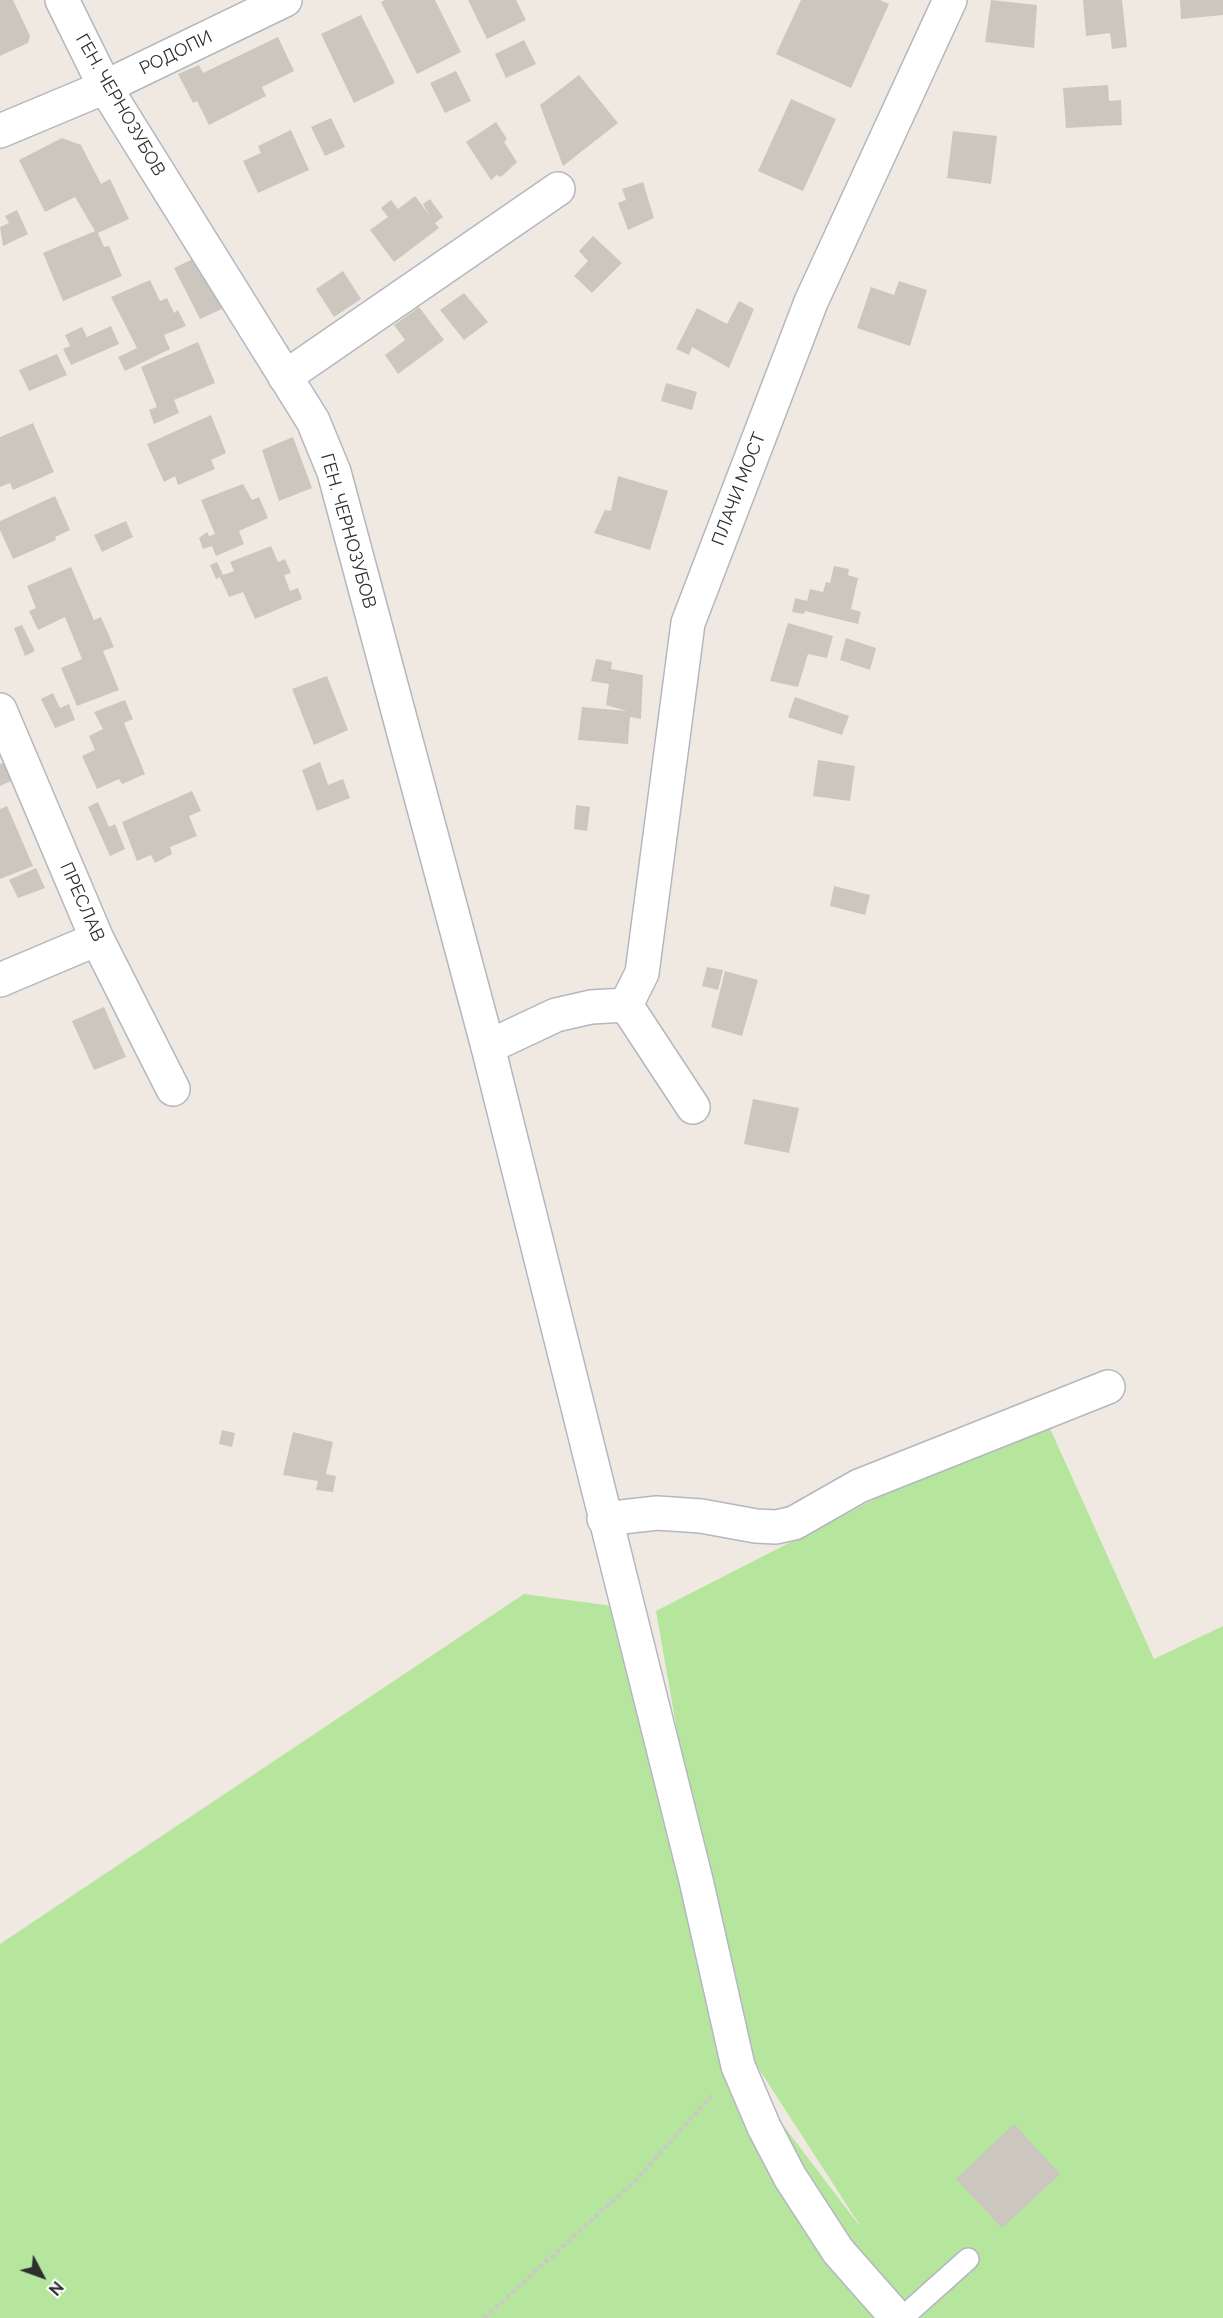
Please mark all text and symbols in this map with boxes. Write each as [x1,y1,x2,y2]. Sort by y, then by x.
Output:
street label: РОДОПИ [136,26,216,80]
street label: ГЕН. ЧЕРНОЗУБОВ [71,30,169,180]
street label: ПЛАЧИ МОСТ [708,429,770,549]
street label: ГЕН. ЧЕРНОЗУБОВ [316,451,380,611]
street label: ПРЕСЛАВ [55,859,109,945]
north arrow [12,2246,72,2306]
text: N [45,2277,67,2299]

